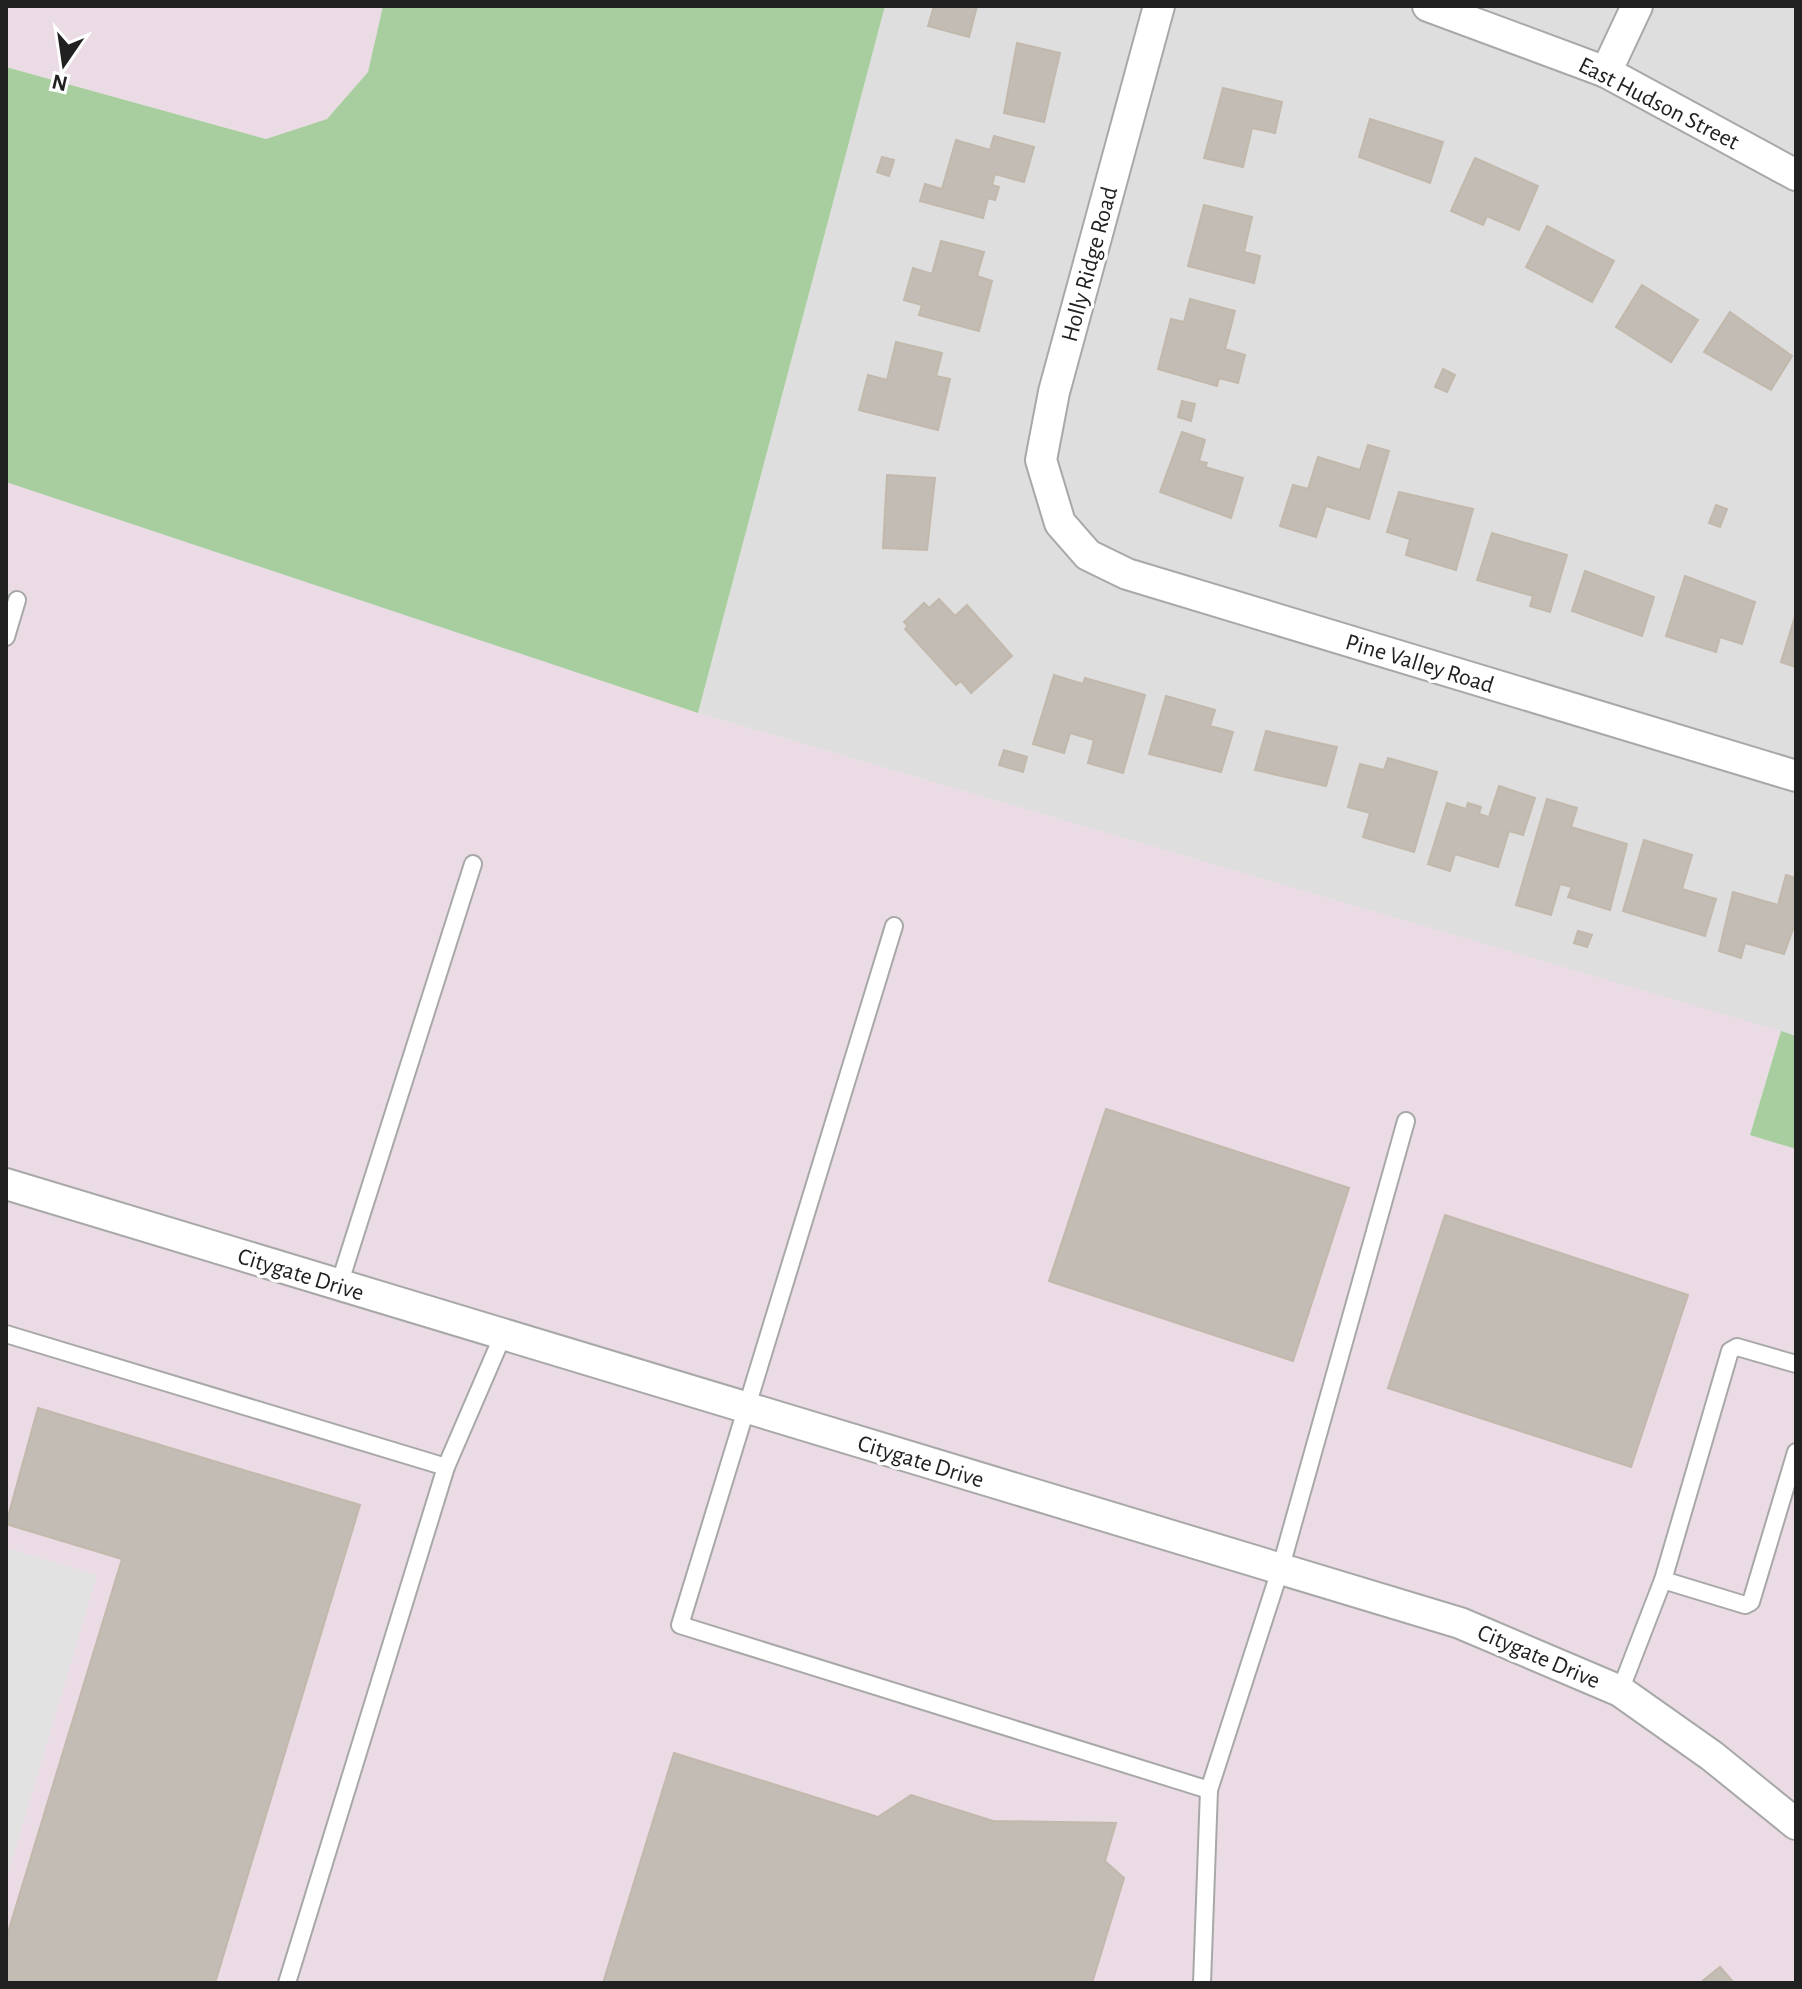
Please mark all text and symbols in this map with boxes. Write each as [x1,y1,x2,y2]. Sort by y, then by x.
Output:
north arrow [24,24,104,104]
street label: East Hudson Street [1574,53,1743,155]
text: N [50,70,70,95]
street label: Holly Ridge Road [1058,184,1122,345]
street label: Pine Valley Road [1343,630,1497,698]
street label: Citygate Drive [235,1244,367,1305]
street label: Citygate Drive [855,1431,987,1492]
street label: Citygate Drive [1474,1620,1603,1693]

